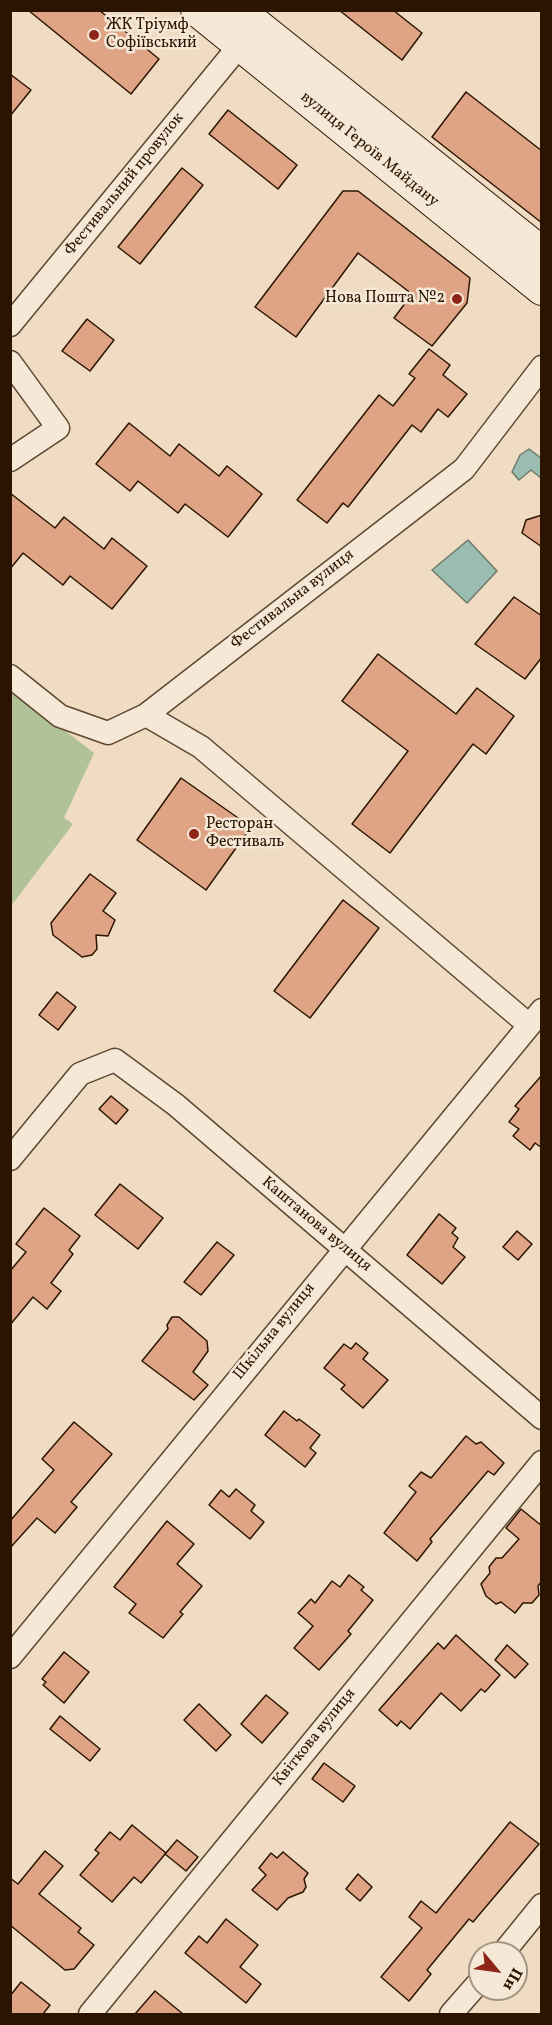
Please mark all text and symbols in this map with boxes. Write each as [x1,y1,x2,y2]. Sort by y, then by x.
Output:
place label: ЖК Тріумф Софіївський [106,16,197,54]
marker: ЖК Тріумф Софіївський [87,28,101,42]
street label: вулиця Героїв Майдану [296,88,442,212]
street label: Фестивальний провулок [61,109,189,261]
place label: Нова Пошта №2 [325,289,445,309]
marker: Нова Пошта №2 [450,292,464,306]
street label: Фестивальна вулиця [227,546,359,654]
place label: Ресторан Фестиваль [206,815,284,853]
marker: Ресторан Фестиваль [187,827,201,841]
street label: Каштанова вулиця [257,1173,375,1277]
street label: Шкільна вулиця [230,1280,320,1384]
street label: Квіткова вулиця [270,1685,360,1791]
north arrow [468,1941,528,2001]
text: Пн [497,1963,527,1994]

